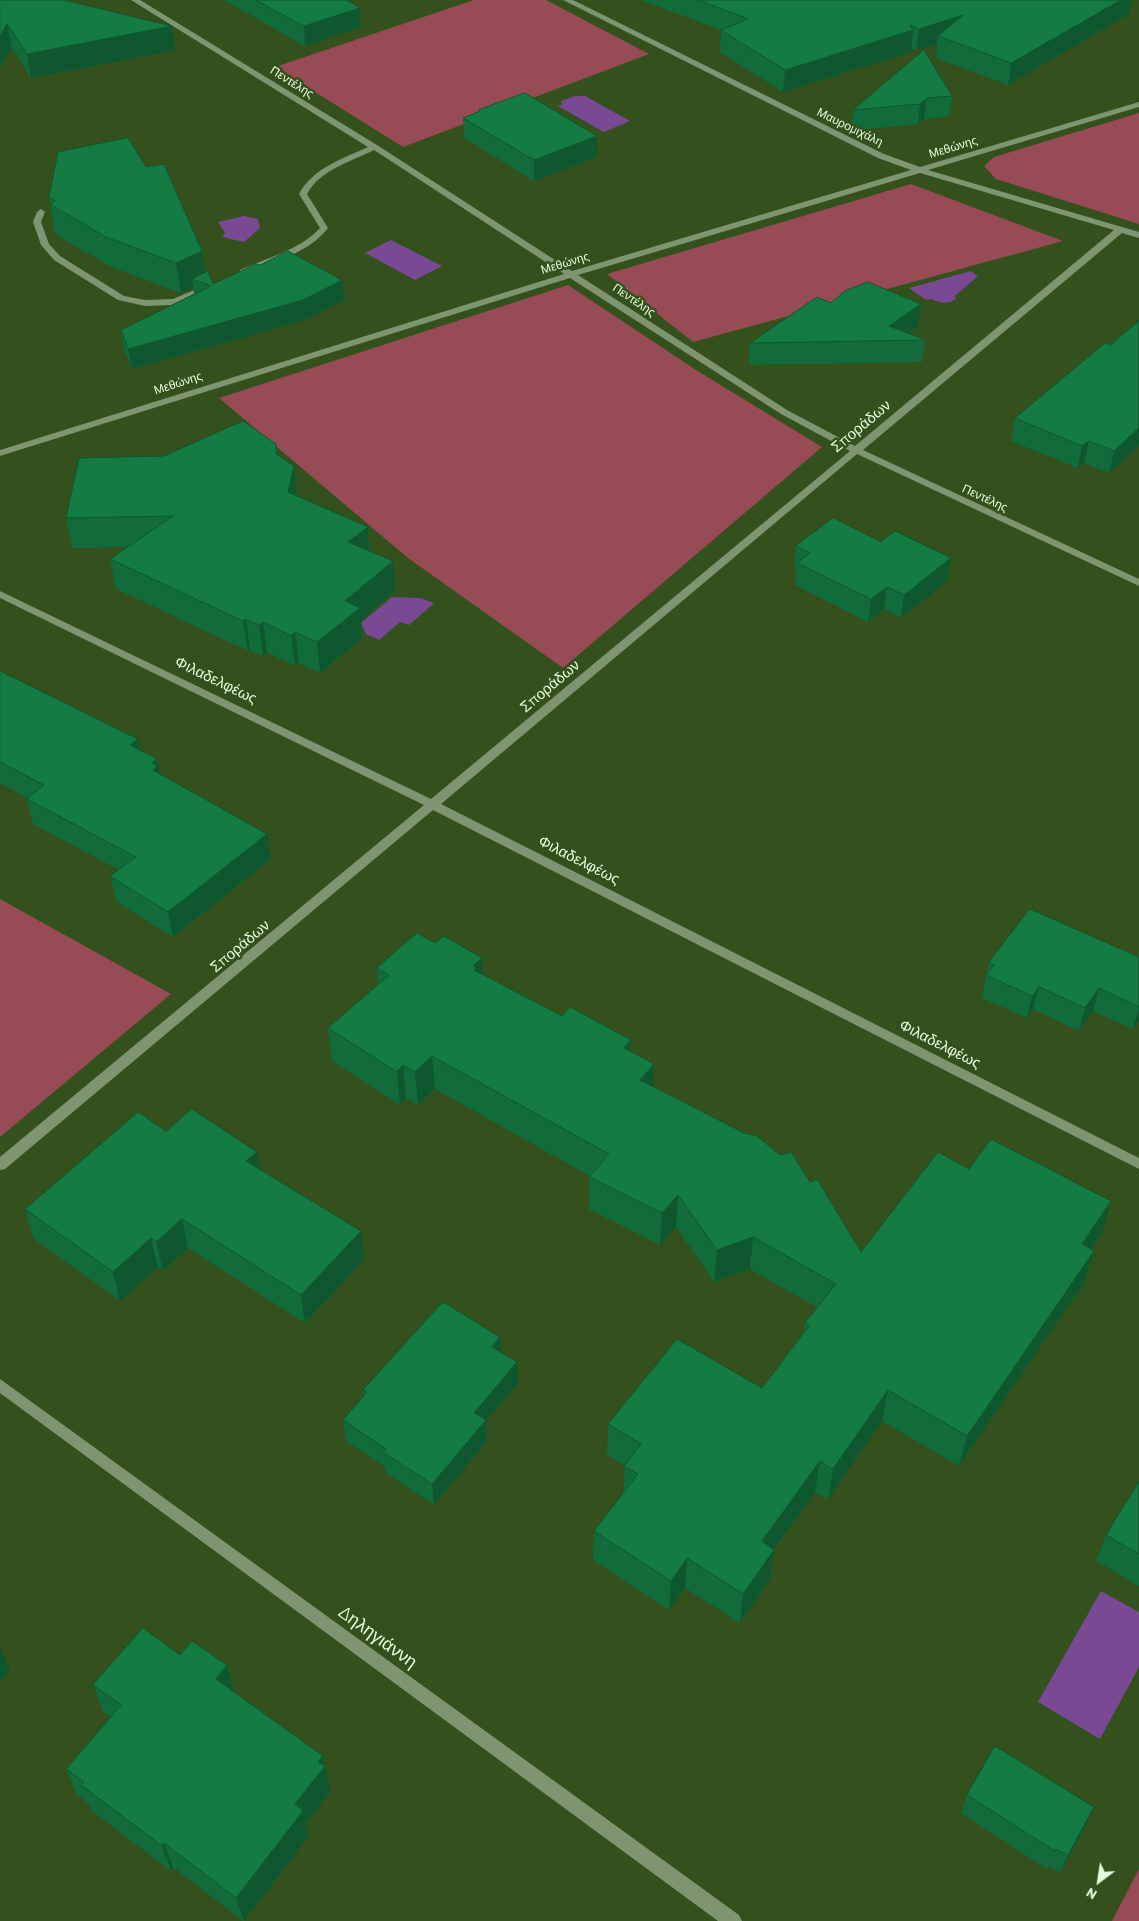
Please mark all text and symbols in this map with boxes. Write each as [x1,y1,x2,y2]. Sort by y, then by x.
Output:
street label: Πεντέλης [268,63,316,101]
street label: Μαυρομιχάλη [815,105,885,149]
street label: Μεθώνης [927,133,979,161]
street label: Μεθώνης [539,249,591,277]
street label: Πεντέλης [610,280,658,320]
street label: Μεθώνης [152,368,204,398]
street label: Σποράδων [828,396,894,456]
street label: Πεντέλης [960,481,1010,515]
street label: Φιλαδελφέως [172,652,260,708]
street label: Σποράδων [517,656,583,716]
street label: Φιλαδελφέως [535,832,623,888]
street label: Σποράδων [207,916,273,976]
street label: Φιλαδελφέως [896,1016,984,1072]
street label: Δηληγιάννη [334,1601,422,1673]
north arrow [1074,1856,1124,1906]
text: N [1083,1885,1099,1904]

